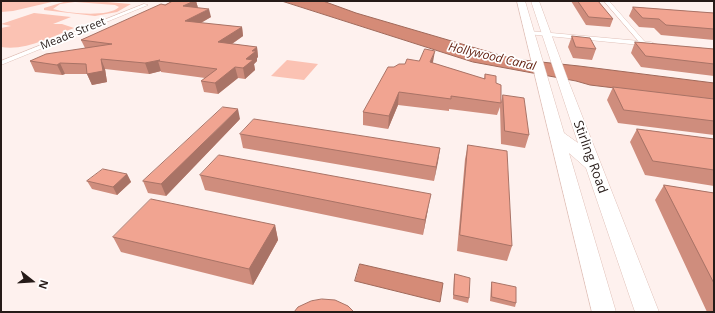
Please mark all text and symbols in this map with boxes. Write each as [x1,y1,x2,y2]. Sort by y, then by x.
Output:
street label: Meade Street [39,15,107,53]
water label: Hollywood Canal [447,40,537,74]
street label: Stirling Road [570,118,610,196]
north arrow [12,261,52,301]
text: N [35,278,52,291]

